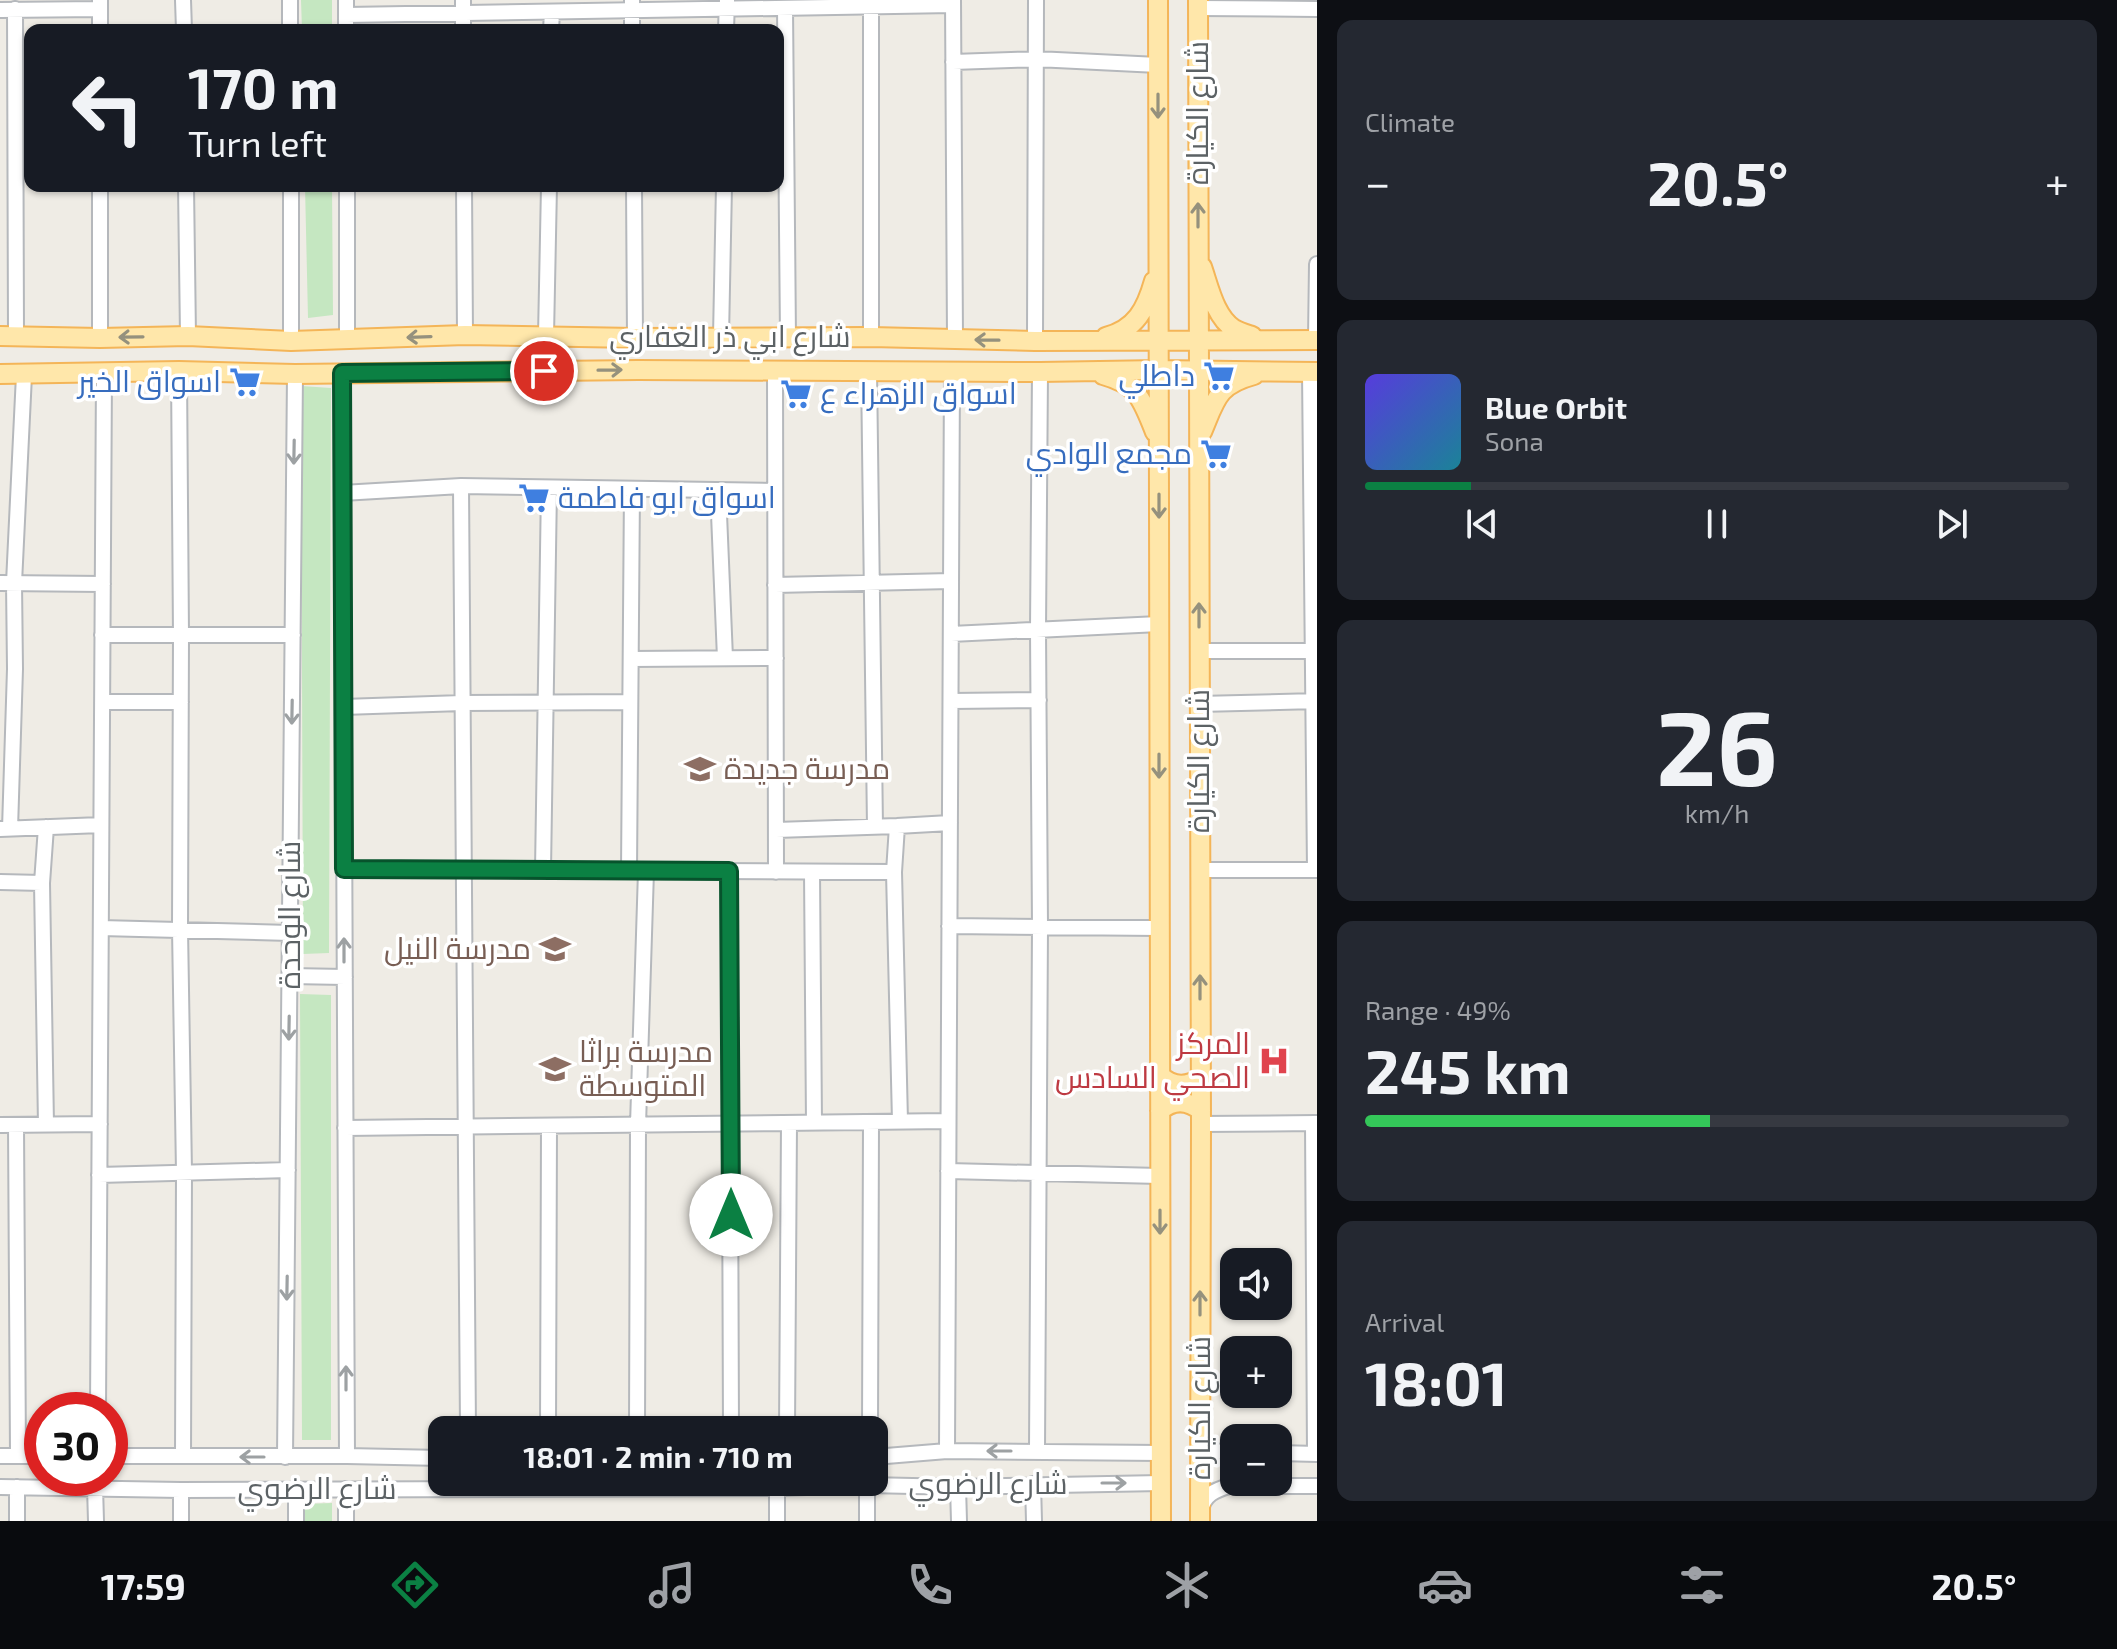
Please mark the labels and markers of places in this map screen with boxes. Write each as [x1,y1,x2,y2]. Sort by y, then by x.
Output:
pin [510,337,578,405]
place label: داطلي [1119,356,1195,399]
supermarket icon: داطلي [1202,359,1236,393]
place label: اسواق الخير [76,362,221,400]
supermarket icon: اسواق الخير [228,365,262,399]
place label: اسواق الزهراء ع [820,374,1017,414]
supermarket icon: اسواق الزهراء ع [779,377,813,411]
place label: مجمع الوادي [1026,434,1192,477]
supermarket icon: مجمع الوادي [1199,437,1233,471]
place label: اسواق ابو فاطمة [558,478,776,516]
supermarket icon: اسواق ابو فاطمة [517,481,551,515]
place label: مدرسة جديدة [724,749,890,786]
school or university icon: مدرسة جديدة [683,752,717,786]
place label: مدرسة النيل [384,929,531,967]
school or university icon: مدرسة النيل [538,932,572,966]
place label: المركز الصحي السادس [1055,1024,1250,1101]
place label: مدرسة براثا المتوسطة [579,1032,713,1103]
hospital icon: المركز الصحي السادس [1257,1044,1291,1078]
school or university icon: مدرسة براثا المتوسطة [538,1052,572,1086]

